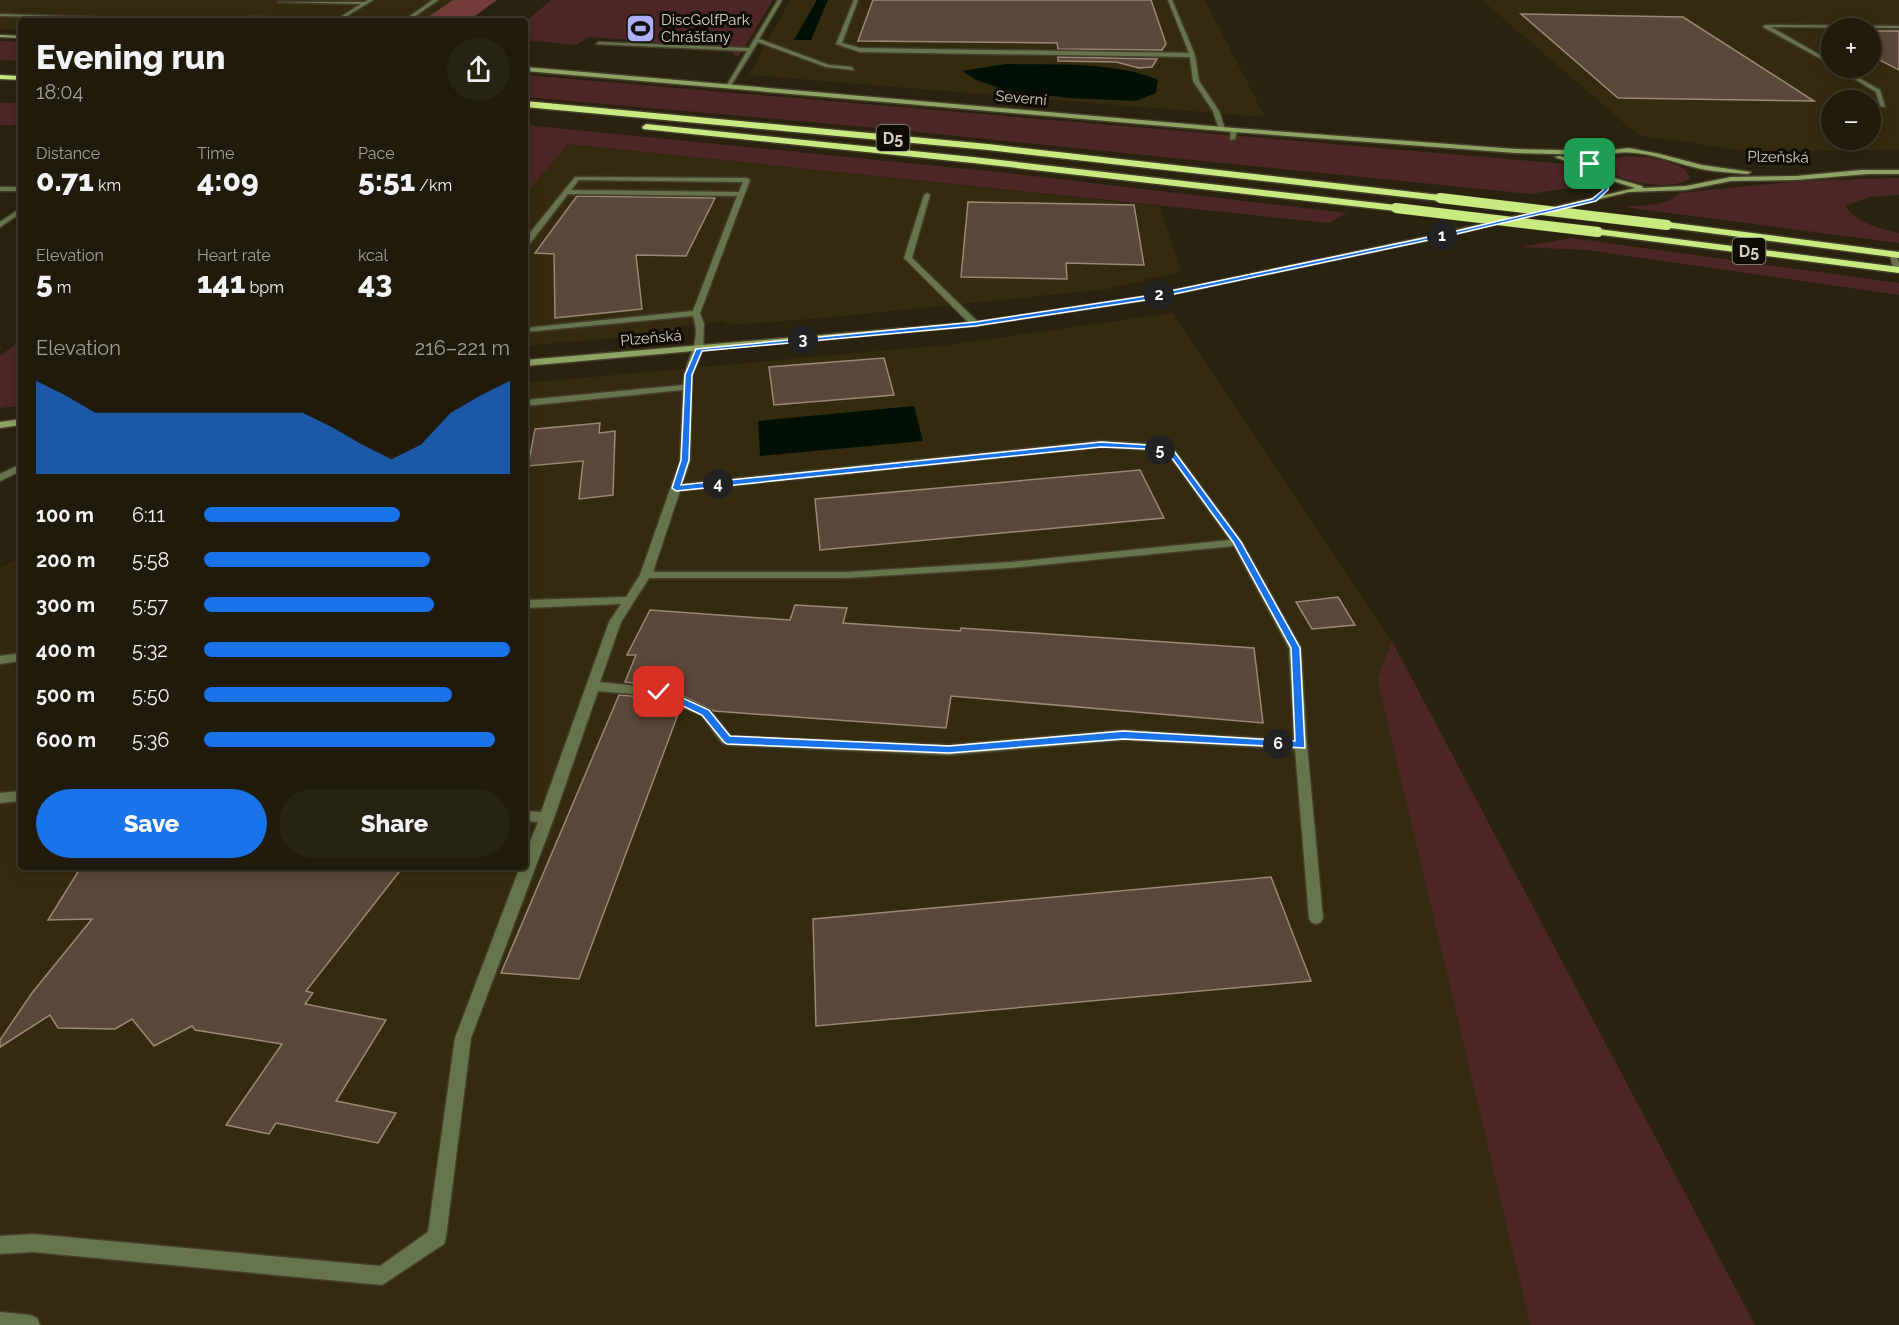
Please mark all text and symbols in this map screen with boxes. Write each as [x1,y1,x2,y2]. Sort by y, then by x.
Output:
place label: DiscGolfPark Chrášťany [661,11,750,46]
sports icon: DiscGolfPark Chrášťany [624,13,656,45]
map controls [1821,18,1881,150]
button: + [1821,18,1881,78]
text: Evening run [36,38,226,77]
button: share [447,38,510,101]
text: 18:04 [36,80,83,104]
street label: Severní [995,87,1048,109]
button: − [1821,90,1881,150]
road number: D5 [876,125,910,151]
pin [1564,138,1615,189]
text: Distance [36,144,100,163]
text: Time [197,144,234,163]
text: Pace [358,144,395,163]
icon: arrive [1573,147,1606,180]
street label: Plzeňská [1747,147,1809,167]
text: 0.71 [36,163,94,198]
text: 4:09 [197,163,259,198]
text: 5:51 [358,163,415,198]
text: km [94,176,121,195]
text: /km [415,176,452,195]
pin: 1 [1427,221,1457,251]
text: 1 [1438,226,1446,245]
road number: D5 [1732,238,1766,264]
text: Elevation [36,246,104,265]
text: Heart rate [197,246,271,265]
text: kcal [358,246,388,265]
text: 5 [36,265,53,300]
text: 141 [197,265,245,300]
text: 43 [358,265,392,300]
text: m [53,278,72,297]
text: bpm [245,278,284,297]
pin: 2 [1144,280,1174,310]
text: 2 [1154,285,1164,304]
pin: 3 [788,325,818,355]
street label: Plzeňská [620,326,682,350]
text: 3 [799,330,807,349]
text: Elevation [36,336,121,360]
text: 216–221 m [415,336,510,360]
pin: 5 [1145,435,1175,465]
text: 5 [1156,440,1164,459]
pin: 4 [703,469,733,499]
text: 4 [713,474,723,493]
text: 100 m [36,503,94,527]
text: 6:11 [132,503,165,527]
text: 200 m [36,548,95,572]
text: 5:58 [132,548,169,572]
text: 300 m [36,593,95,617]
text: 5:57 [132,593,168,617]
text: 400 m [36,638,95,662]
text: 5:32 [132,638,168,662]
pin [633,666,684,717]
icon: check [642,675,675,708]
text: 500 m [36,683,95,707]
text: 5:50 [132,683,170,707]
text: 600 m [36,728,96,752]
text: 5:36 [132,728,169,752]
pin: 6 [1263,729,1293,759]
text: 6 [1273,734,1283,753]
button: Save [36,789,267,858]
button: Share [279,789,510,858]

